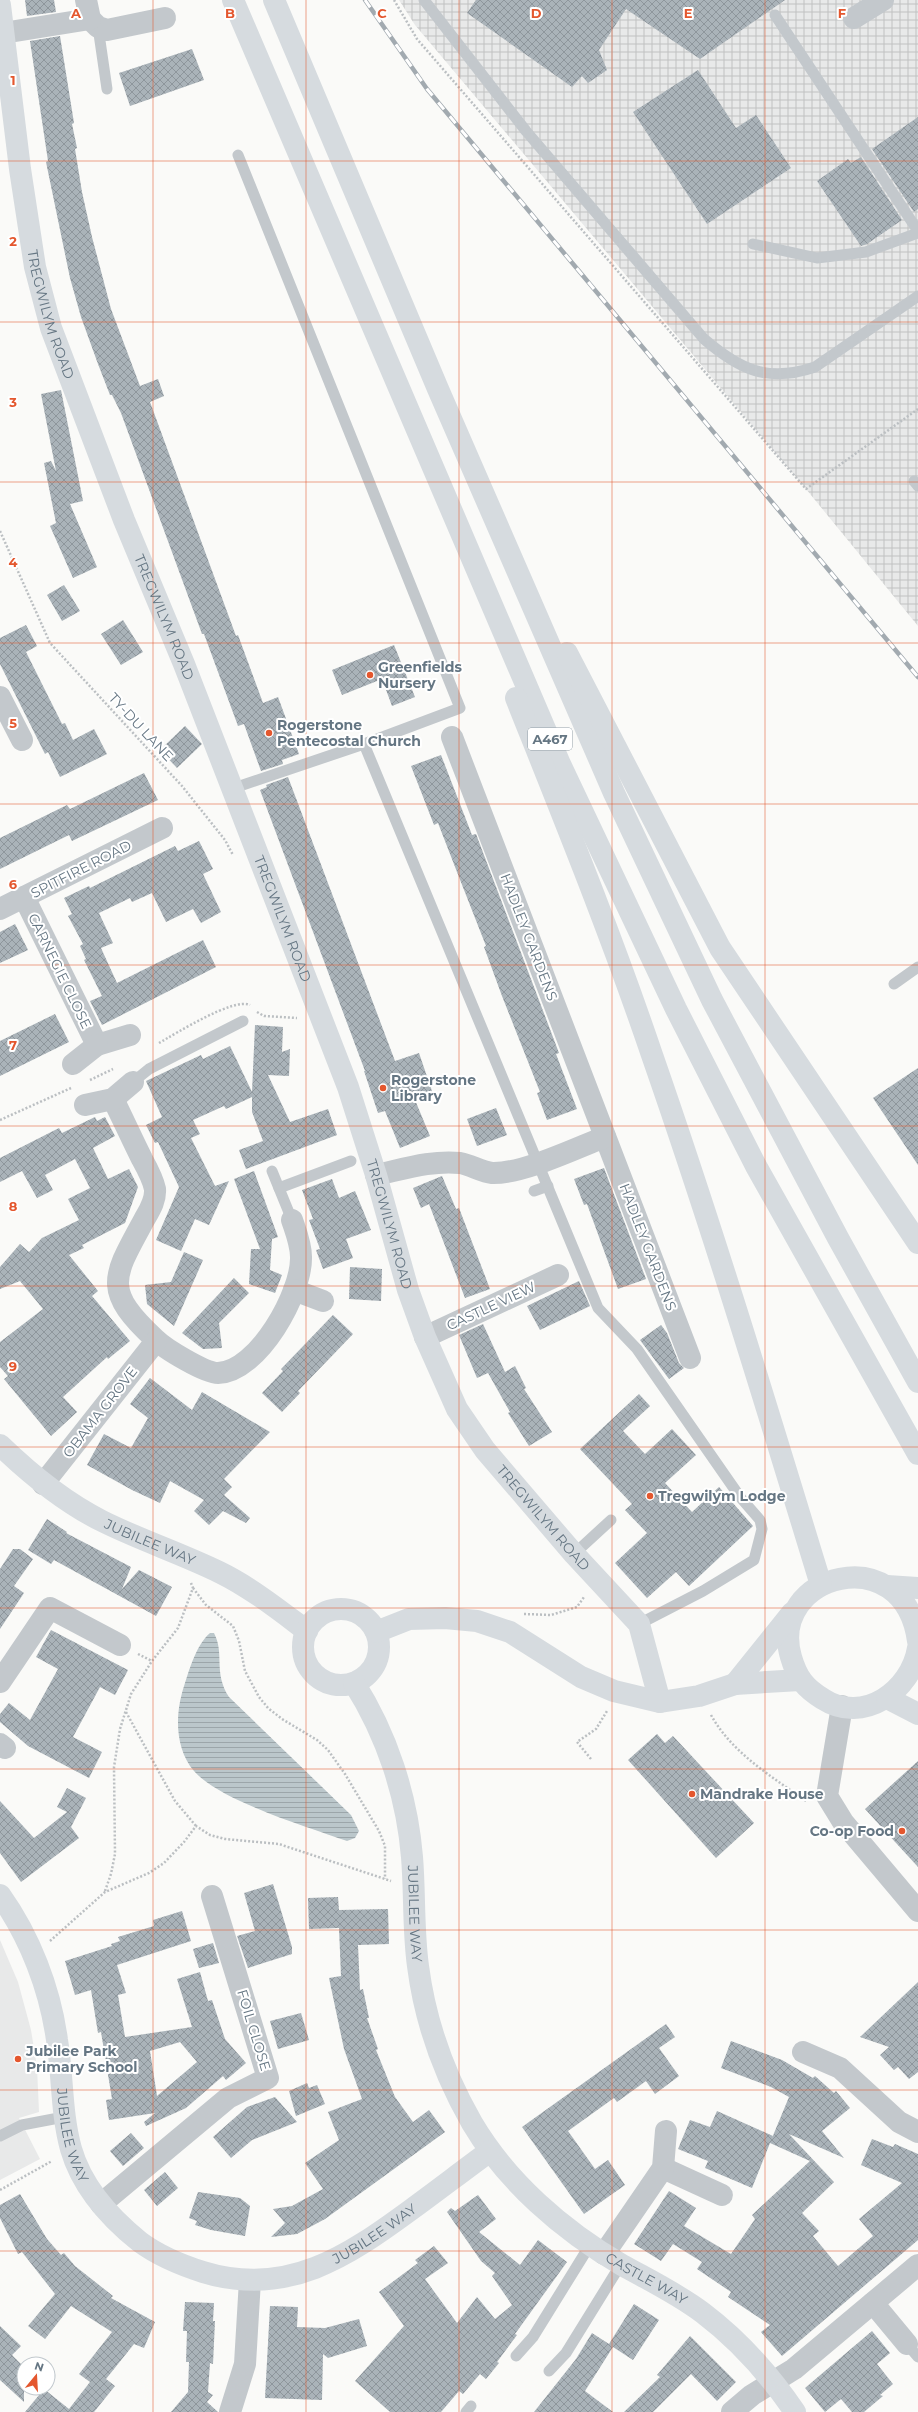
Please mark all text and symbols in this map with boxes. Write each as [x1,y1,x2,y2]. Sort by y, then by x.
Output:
text: A [70,5,82,21]
text: B [225,5,235,21]
text: C [377,5,387,21]
text: D [531,5,542,21]
text: E [684,5,693,21]
text: F [838,5,846,21]
text: 1 [10,72,16,88]
text: 2 [9,233,17,249]
street label: TREGWILYM ROAD [23,248,78,381]
text: 3 [8,394,17,410]
street label: TREGWILYM ROAD [130,552,198,682]
text: 4 [9,554,18,570]
place label: Greenfields Nursery [378,658,462,692]
marker: Greenfields Nursery [365,670,375,680]
street label: TY-DU LANE [105,689,177,765]
text: 5 [9,715,17,731]
place label: Rogerstone Pentecostal Church [277,716,421,750]
marker: Rogerstone Pentecostal Church [264,728,274,738]
road number: A467 [528,728,572,750]
street label: SPITFIRE ROAD [28,836,134,902]
street label: TREGWILYM ROAD [250,853,315,985]
street label: HADLEY GARDENS [496,871,562,1003]
text: 6 [9,876,18,892]
street label: CARNEGIE CLOSE [24,910,96,1032]
text: 7 [9,1037,17,1053]
place label: Rogerstone Library [391,1071,476,1105]
marker: Rogerstone Library [378,1083,388,1093]
street label: TREGWILYM ROAD [363,1157,416,1291]
street label: HADLEY GARDENS [615,1181,681,1313]
text: 8 [9,1198,18,1214]
street label: CASTLE VIEW [444,1277,539,1334]
text: 9 [9,1358,17,1374]
street label: OBAMA GROVE [59,1363,141,1461]
street label: TREGWILYM ROAD [493,1461,594,1574]
place label: Tregwilym Lodge [658,1487,786,1505]
marker: Tregwilym Lodge [645,1491,655,1501]
street label: JUBILEE WAY [101,1514,198,1569]
place label: Mandrake House [700,1785,824,1803]
marker: Mandrake House [687,1789,697,1799]
place label: Co-op Food [810,1822,894,1840]
marker: Co-op Food [897,1826,907,1836]
street label: JUBILEE WAY [404,1864,426,1963]
street label: FOIL CLOSE [233,1987,275,2073]
place label: Jubilee Park Primary School [25,2042,137,2076]
marker: Jubilee Park Primary School [13,2054,23,2064]
street label: JUBILEE WAY [53,2086,93,2186]
street label: JUBILEE WAY [329,2200,420,2268]
street label: CASTLE WAY [602,2248,691,2309]
north arrow [16,2356,56,2396]
text: N [33,2358,45,2375]

